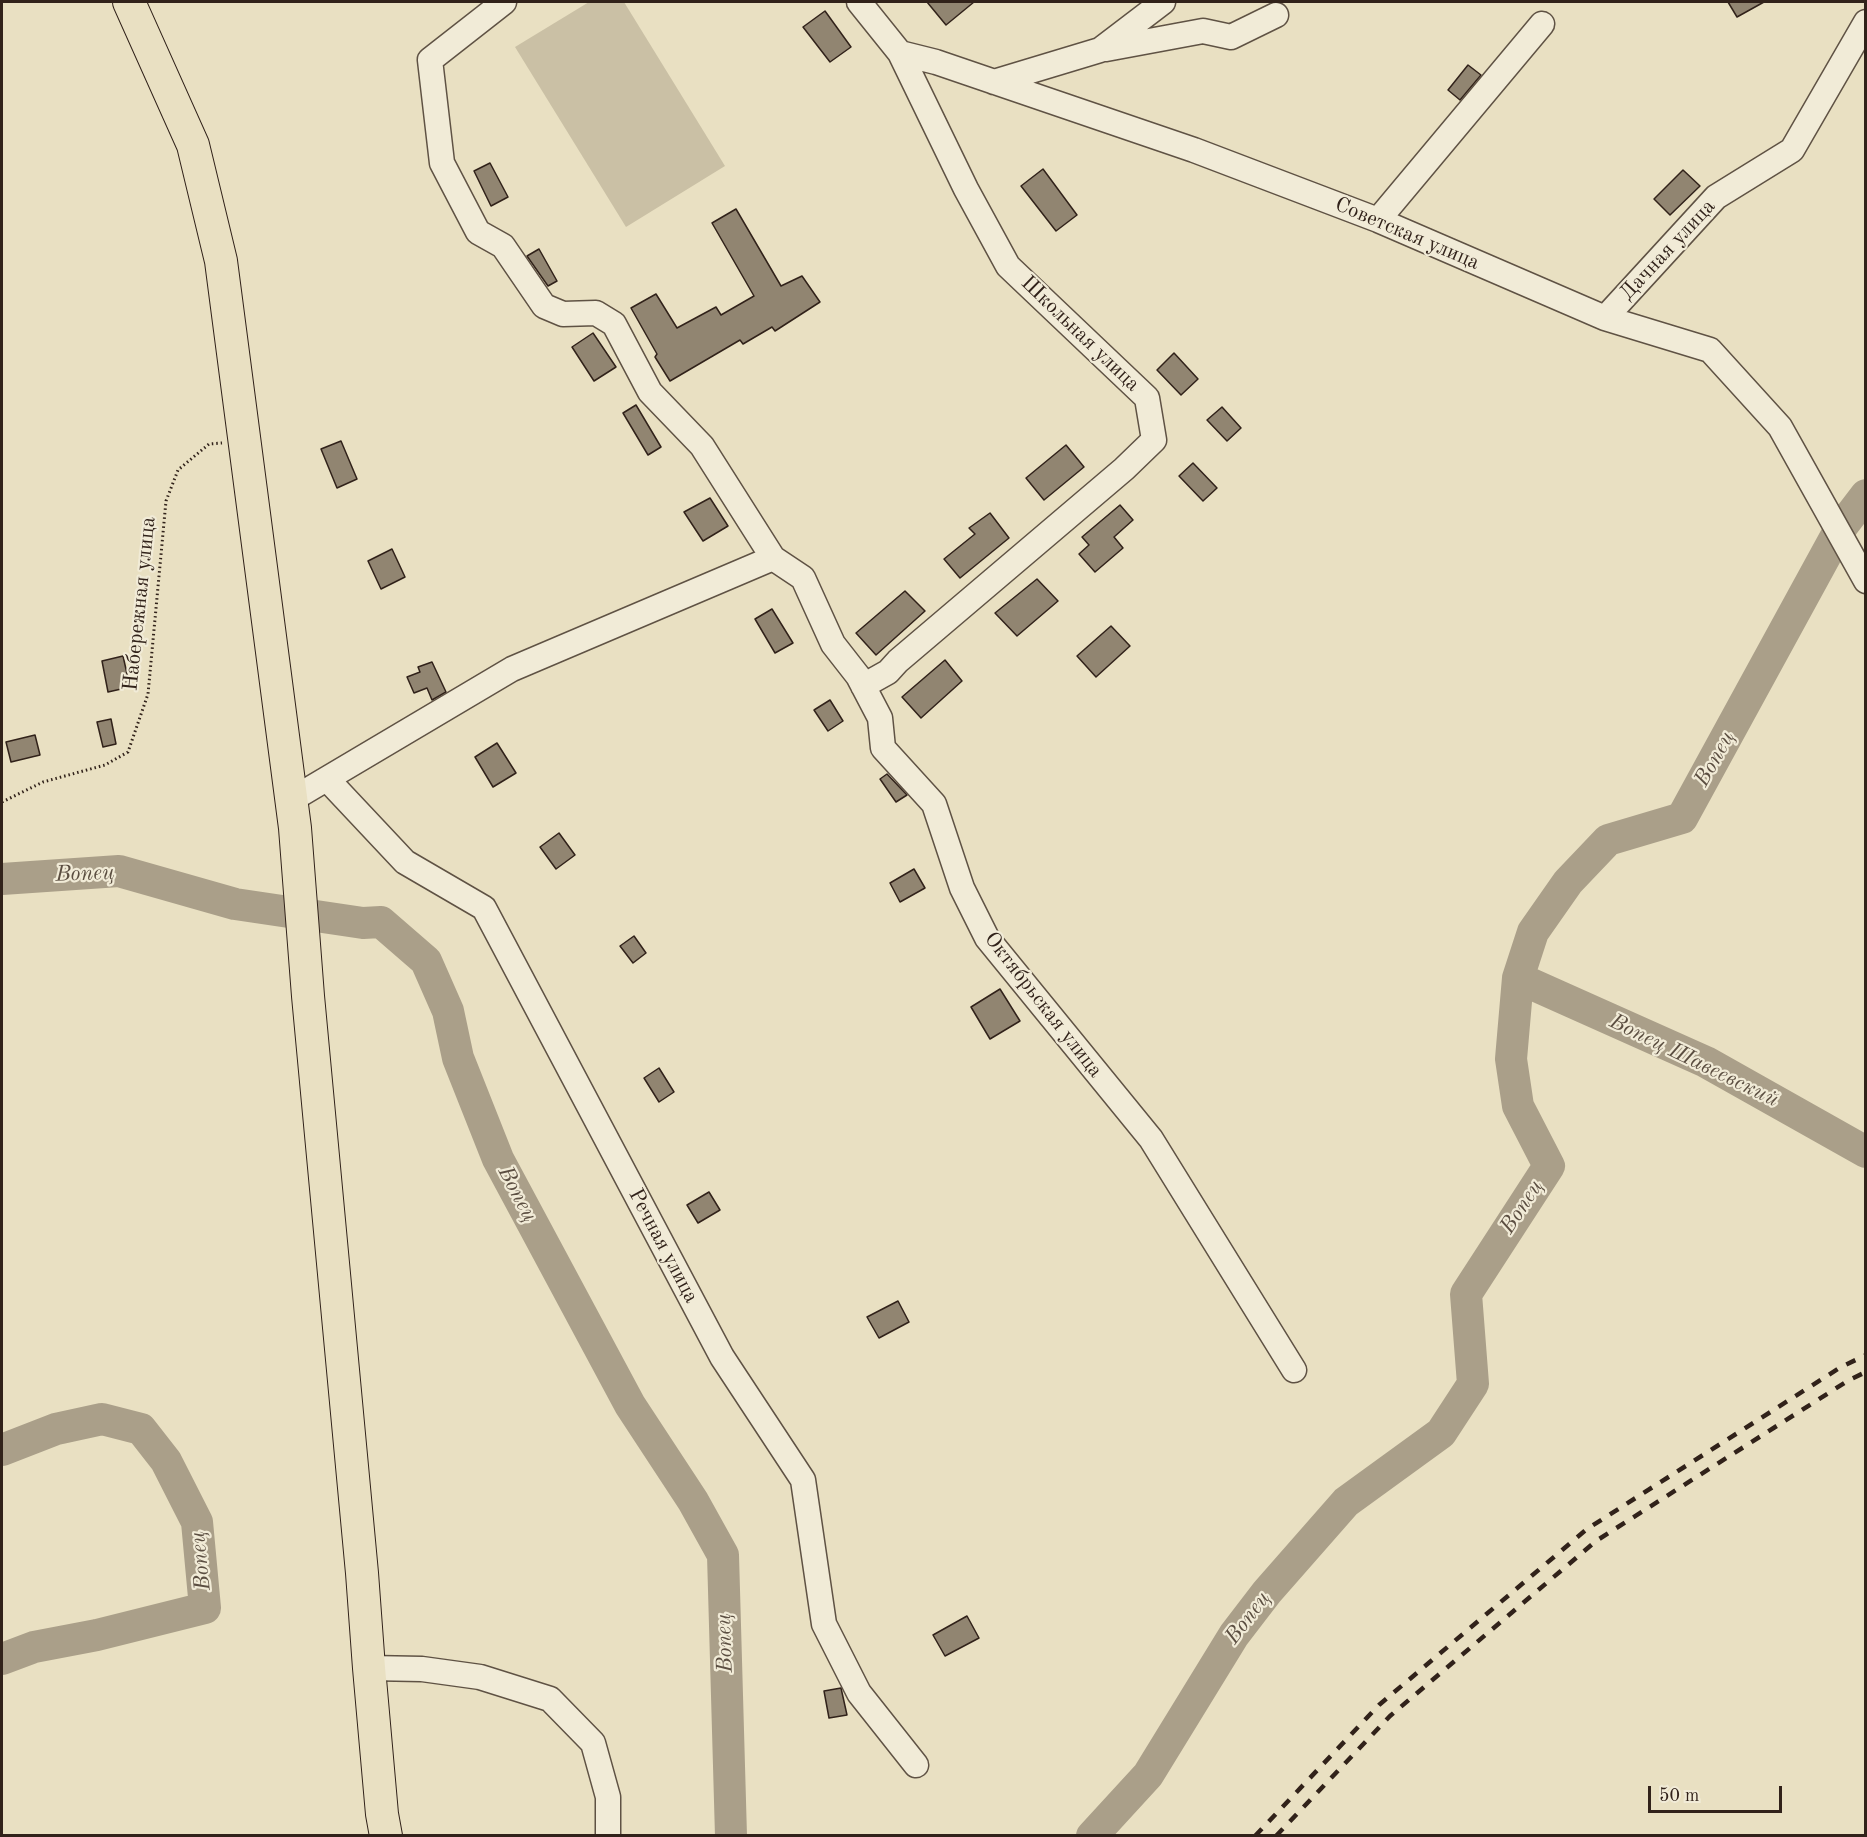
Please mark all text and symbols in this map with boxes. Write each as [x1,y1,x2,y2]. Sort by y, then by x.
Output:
street label: Советская улица [1331,192,1483,276]
street label: Дачная улица [1615,194,1721,306]
street label: Школьная улица [1015,271,1145,397]
street label: Набережная улица [118,516,162,692]
water label: Вопец [1689,727,1741,791]
water label: Вопец [55,860,115,888]
street label: Октябрьская улица [978,927,1108,1083]
water label: Вопец Шавеевский [1605,1009,1783,1113]
water label: Вопец [491,1162,543,1226]
water label: Вопец [1495,1175,1549,1239]
street label: Речная улица [622,1185,704,1307]
water label: Вопец [185,1530,217,1592]
water label: Вопец [1220,1586,1276,1650]
water label: Вопец [711,1613,739,1673]
scale bar [1651,1774,1784,1812]
text: 50 m [1659,1787,1699,1805]

